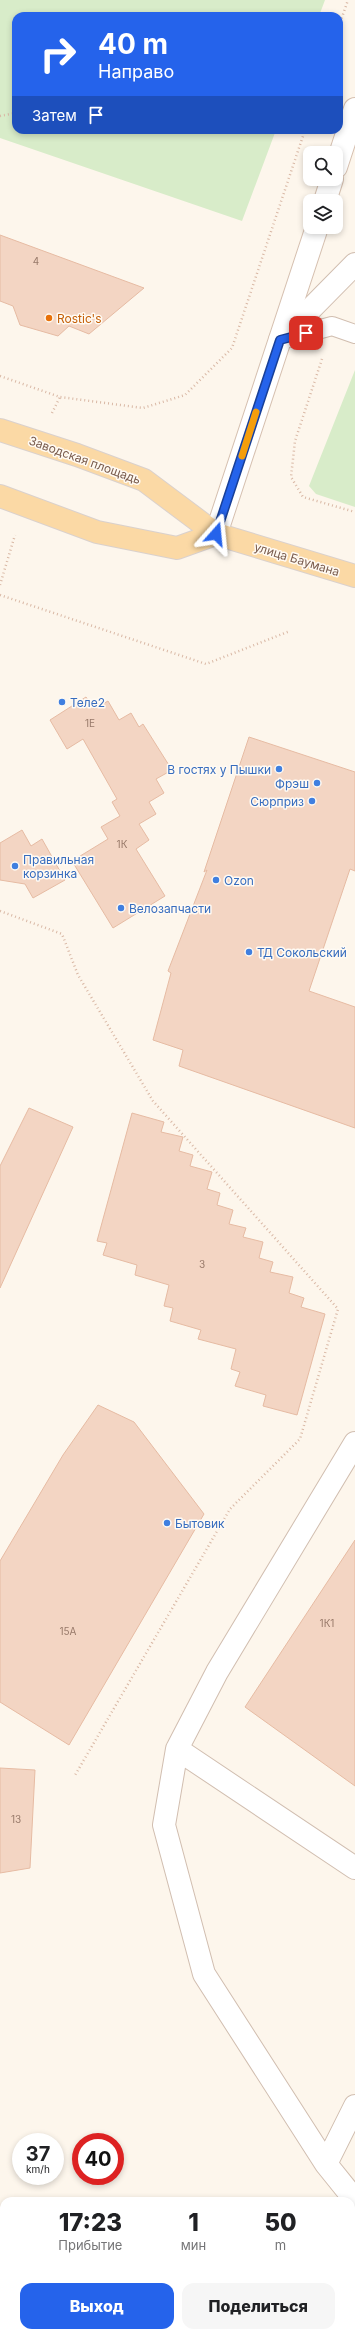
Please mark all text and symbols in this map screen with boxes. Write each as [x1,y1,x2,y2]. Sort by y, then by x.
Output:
text: 40 m [98,27,168,61]
icon: right [32,28,84,80]
text: Направо [98,61,174,82]
icon: arrive [85,104,107,126]
text: Затем [32,106,77,125]
map controls [303,146,343,234]
button: search [303,146,343,186]
button: layers [303,194,343,234]
house number: 4 [33,255,39,267]
place label: Rostic's [57,311,102,326]
marker: Rostic's [44,313,54,323]
pin [289,316,323,350]
icon: arrive [295,322,317,344]
street label: Заводская площадь [27,433,143,487]
position arrow [195,513,237,555]
street label: улица Баумана [253,539,341,579]
place label: Теле2 [70,695,105,710]
marker: Теле2 [57,697,67,707]
house number: 1Е [85,717,95,729]
place label: В гостях у Пышки [167,762,271,777]
marker: В гостях у Пышки [274,764,284,774]
place label: Фрэш [275,776,309,791]
marker: Фрэш [312,778,322,788]
place label: Сюрприз [250,794,304,809]
marker: Сюрприз [307,796,317,806]
house number: 1К [117,838,128,850]
place label: Правильная корзинка [23,852,94,881]
marker: Правильная корзинка [10,861,20,871]
place label: Ozon [224,873,254,888]
marker: Ozon [211,875,221,885]
place label: Велозапчасти [129,901,211,916]
marker: Велозапчасти [116,903,126,913]
place label: ТД Сокольский [257,945,347,960]
marker: ТД Сокольский [244,947,254,957]
house number: 3 [199,1258,205,1270]
place label: Бытовик [175,1516,225,1531]
marker: Бытовик [162,1518,172,1528]
house number: 1К1 [320,1617,334,1629]
house number: 15А [59,1625,77,1637]
house number: 13 [11,1813,21,1825]
speed limit sign: 40 [72,2133,124,2185]
text: 37 [26,2142,50,2166]
text: km/h [26,2163,50,2175]
text: 17:23 [59,2208,122,2237]
text: 1 [188,2208,199,2237]
text: 50 [264,2208,297,2237]
text: Прибытие [58,2237,122,2253]
text: мин [181,2237,206,2253]
text: m [275,2237,286,2253]
button: Выход [20,2283,174,2329]
button: Поделиться [182,2283,335,2329]

